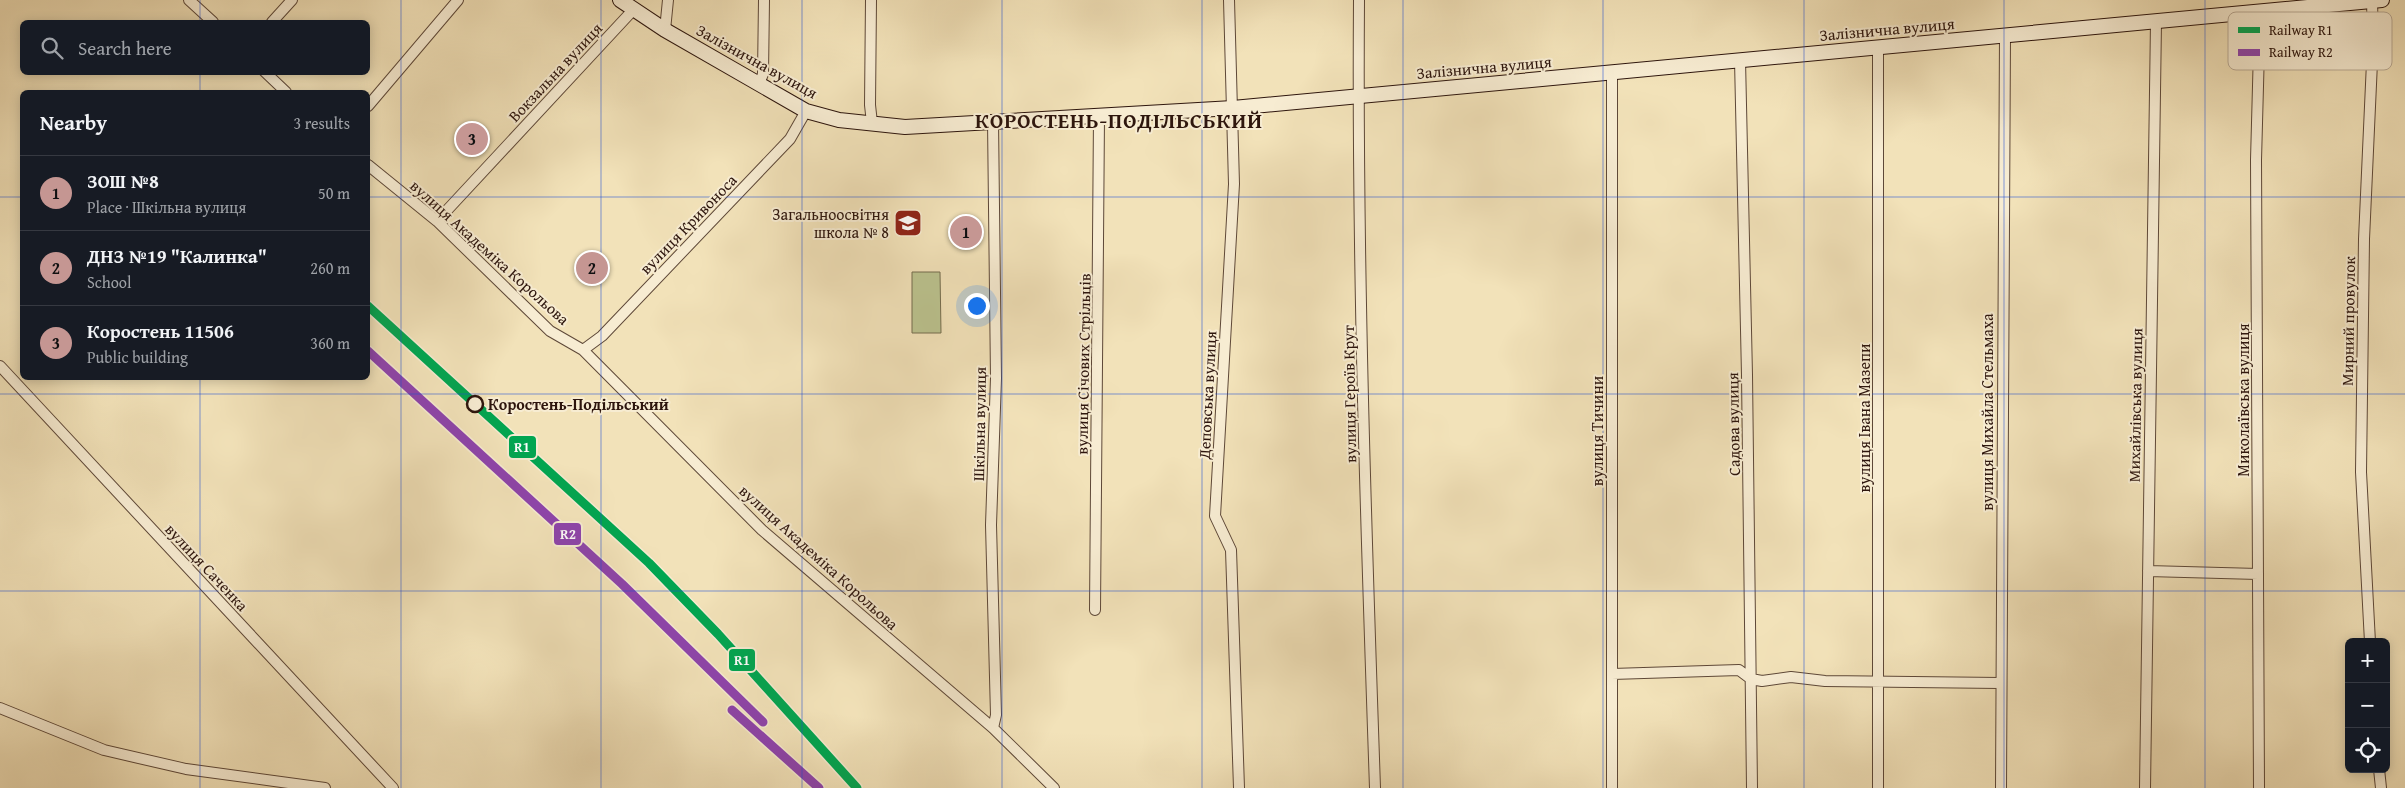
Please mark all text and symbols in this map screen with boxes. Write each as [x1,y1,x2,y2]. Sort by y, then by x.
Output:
street label: Залізнична вулиця [1819,11,1955,47]
legend [2228,12,2392,70]
street label: Вокзальна вулиця [502,17,608,127]
street label: Залізнична вулиця [692,18,822,104]
search box [20,20,370,75]
text: Railway R1 [2269,20,2333,40]
icon: search [38,34,66,62]
text: Search here [78,34,172,62]
text: Railway R2 [2269,42,2333,62]
street label: Залізнична вулиця [1416,49,1552,85]
district label: КОРОСТЕНЬ-ПОДІЛЬСЬКИЙ [975,105,1263,136]
text: Nearby [40,107,107,138]
text: 3 results [293,111,350,135]
pin: 3 [456,120,488,158]
text: ЗОШ №8 [87,167,159,195]
street label: вулиця Кривоноса [634,168,742,279]
street label: вулиця Академіка Корольова [405,174,575,330]
text: 1 [52,181,60,205]
text: 50 m [318,181,350,205]
text: Place · Шкільна вулиця [87,195,246,219]
place label: Загальноосвітня школа № 8 [772,202,889,244]
school or university icon: Загальноосвітня школа № 8 [893,208,923,238]
pin: 1 [950,213,982,251]
text: ДНЗ №19 "Калинка" [87,242,267,270]
pin: 2 [576,249,608,287]
street label: Мирний провулок [2335,255,2361,386]
text: 2 [52,256,60,280]
text: 260 m [310,256,350,280]
text: School [87,270,131,294]
street label: вулиця Січових Стрільців [1069,273,1097,455]
your location [964,293,990,319]
street label: вулиця Михайла Стельмаха [1975,313,1999,511]
text: Коростень 11506 [87,317,234,345]
street label: Миколаївська вулиця [2231,323,2255,477]
street label: вулиця Героїв Крут [1336,325,1362,463]
street label: Михайлівська вулиця [2122,328,2148,482]
street label: Деповська вулиця [1192,330,1222,461]
text: 3 [52,331,60,355]
text: 360 m [310,331,350,355]
street label: вулиця Івана Мазепи [1852,343,1876,492]
text: Public building [87,345,188,369]
street label: Шкільна вулиця [966,367,992,481]
street label: Садова вулиця [1720,372,1746,476]
street label: вулиця Тичини [1585,375,1609,486]
place label: Коростень-Подільський [488,392,669,416]
marker: Коростень-Подільський [466,395,484,413]
line badge: R1 [508,435,537,459]
text: R1 [514,437,530,457]
street label: вулиця Академіка Корольова [734,479,904,635]
street label: вулиця Саченка [160,518,254,617]
line badge: R2 [553,522,582,546]
text: R2 [560,524,576,544]
map controls [2345,638,2390,773]
button: + [2345,638,2390,683]
line badge: R1 [728,648,756,672]
text: R1 [734,650,750,670]
button: − [2345,683,2390,728]
button: locate [2345,728,2390,773]

